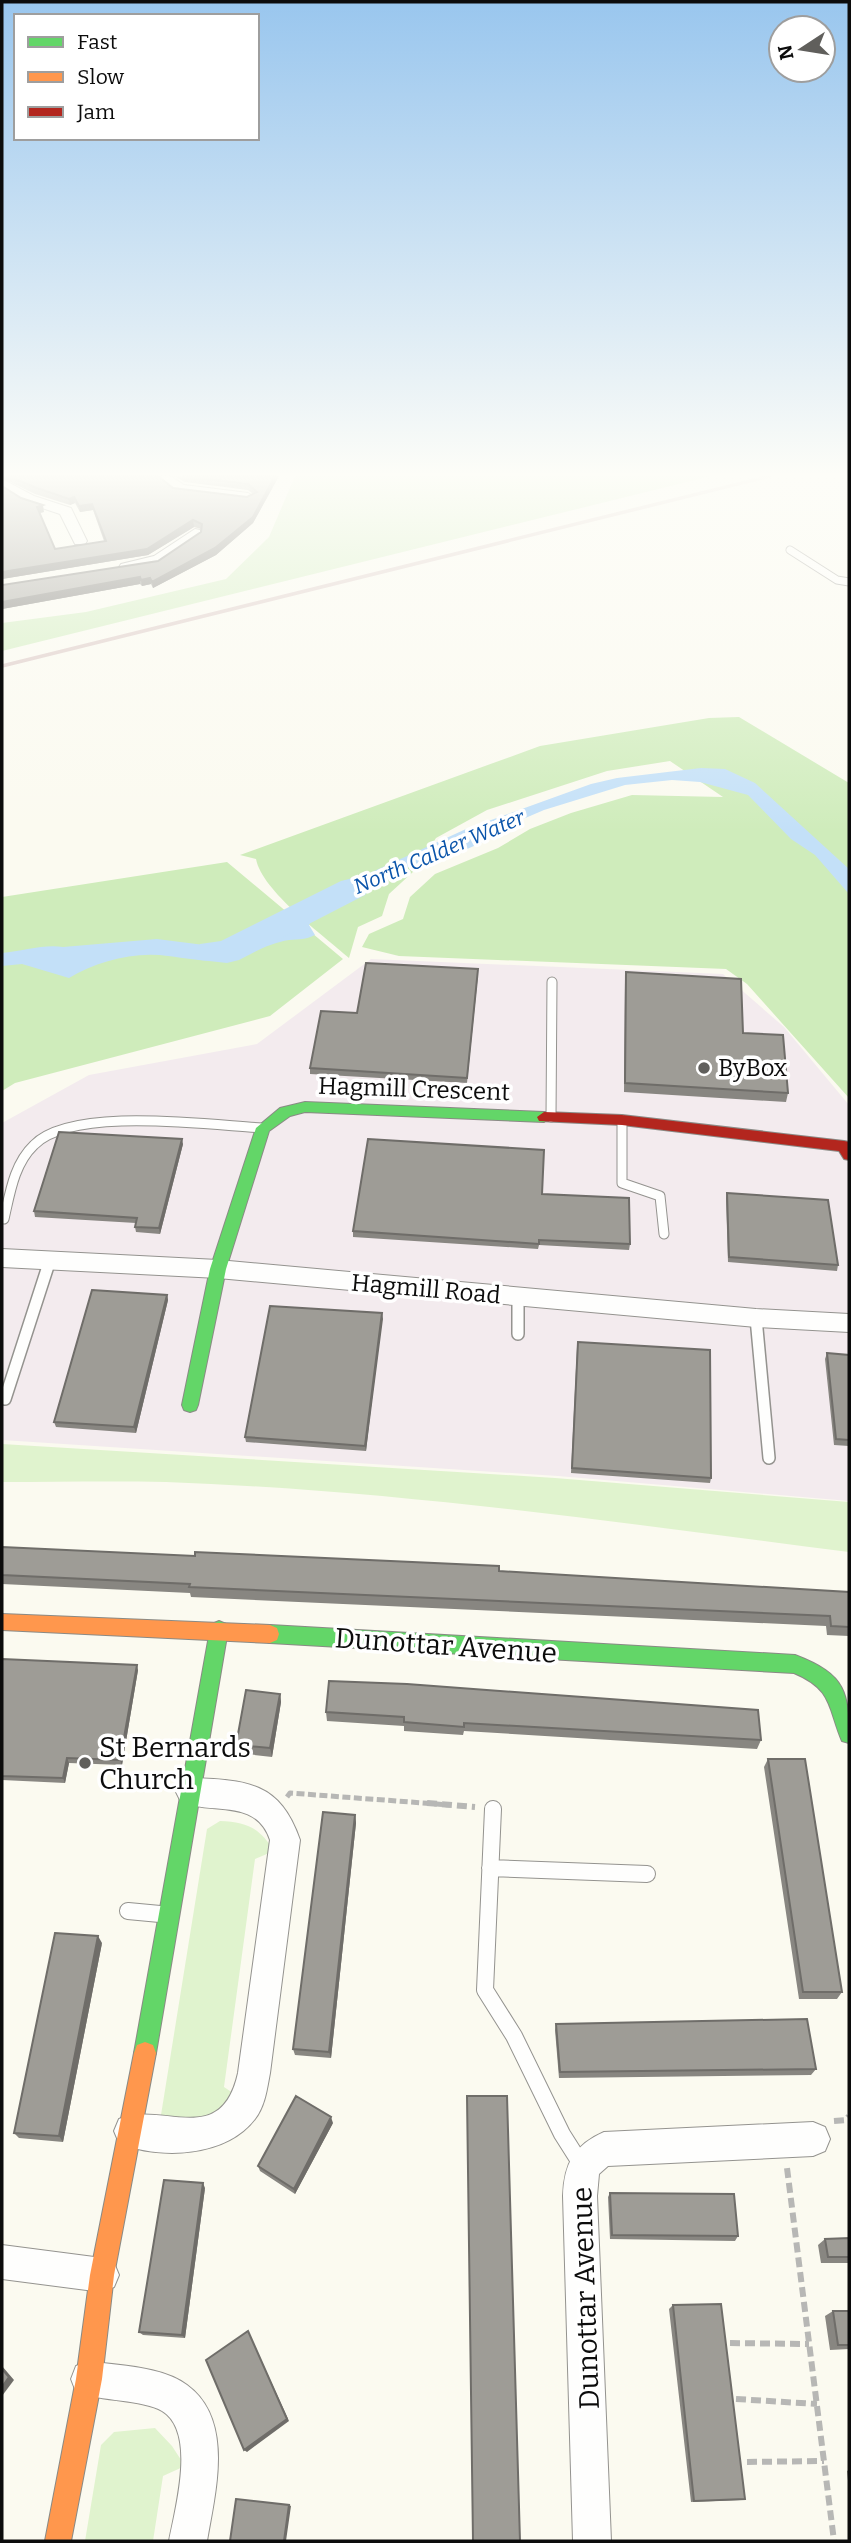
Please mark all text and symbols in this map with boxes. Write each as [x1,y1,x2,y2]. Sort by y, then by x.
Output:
legend [14,14,259,140]
north arrow [767,14,837,84]
text: Fast [77,29,118,55]
text: N [773,43,799,62]
text: Slow [77,64,124,90]
text: Jam [76,99,115,125]
water label: North Calder Water [350,804,530,900]
place label: ByBox [718,1054,787,1082]
marker: ByBox [696,1060,712,1076]
street label: Hagmill Crescent [318,1072,511,1106]
street label: Hagmill Road [350,1269,502,1309]
street label: Dunottar Avenue [334,1621,558,1670]
place label: St Bernards Church [99,1731,251,1796]
marker: St Bernards Church [77,1755,93,1771]
street label: Dunottar Avenue [565,2186,606,2410]

